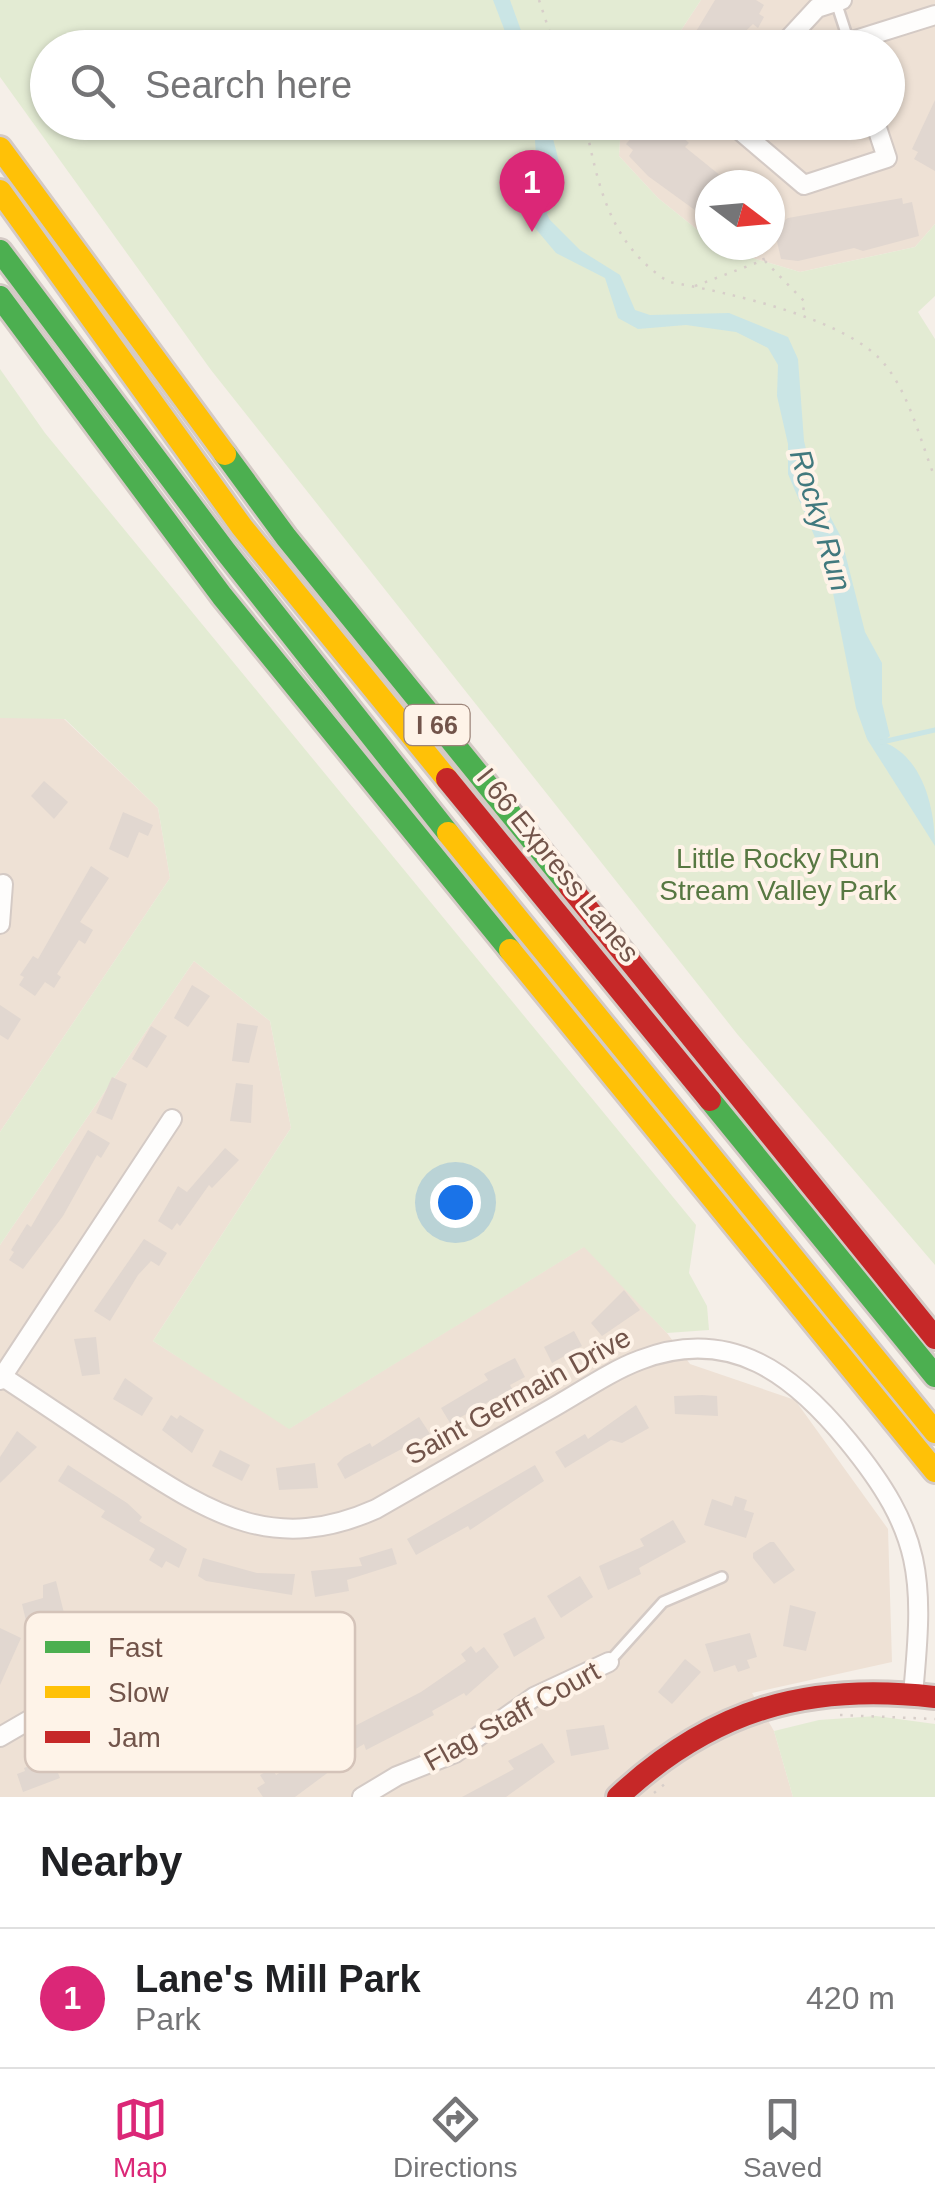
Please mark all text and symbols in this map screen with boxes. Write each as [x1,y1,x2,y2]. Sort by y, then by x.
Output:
search box [30,30,905,140]
icon: search [65,58,120,113]
text: Search here [145,64,352,106]
pin: 1 [500,150,564,232]
north arrow [695,170,785,260]
water label: Rocky Run [784,445,858,595]
road number: I 66 [404,705,470,745]
street label: I 66 Express Lanes [471,762,645,968]
park label: Little Rocky Run Stream Valley Park [659,843,898,906]
your location [430,1177,481,1228]
street label: Saint Germain Drive [400,1321,636,1471]
legend [25,1612,355,1772]
text: Fast [108,1632,163,1663]
street label: Flag Staff Court [419,1655,605,1777]
text: Slow [108,1677,169,1708]
text: Jam [108,1722,161,1753]
text: Nearby [40,1838,182,1885]
text: Lane's Mill Park [135,1958,421,2000]
text: 1 [64,1980,81,2016]
text: 420 m [806,1980,895,2016]
text: Park [135,2001,201,2037]
tab: Map [113,2092,168,2184]
tab: Directions [393,2092,518,2184]
tab: Saved [743,2092,822,2184]

